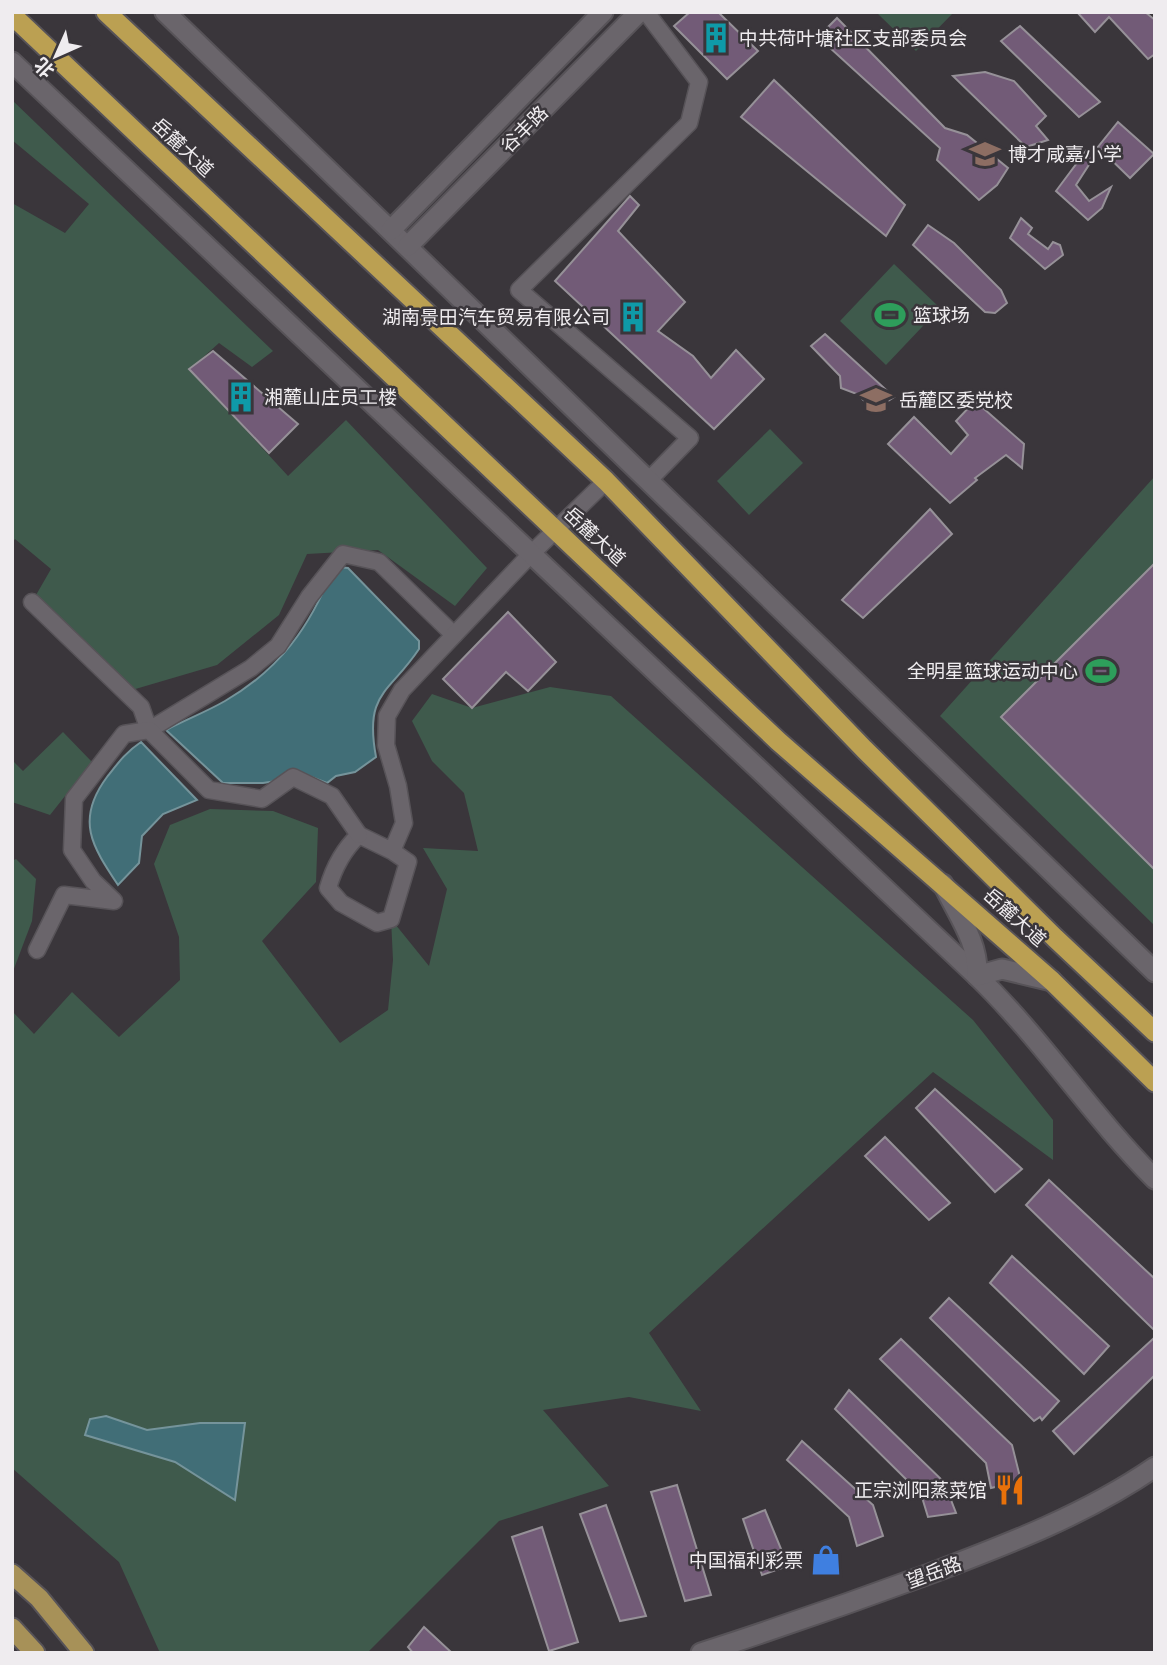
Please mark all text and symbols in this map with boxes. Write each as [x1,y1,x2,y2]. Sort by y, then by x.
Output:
north arrow [21,21,91,91]
building icon: 中共荷叶塘社区支部委员会 [699,21,733,55]
place label: 中共荷叶塘社区支部委员会 [739,27,967,49]
text: 北 [29,54,58,83]
street label: 谷丰路 [496,101,552,157]
street label: 岳麓大道 [148,113,218,181]
school or university icon: 博才咸嘉小学 [968,137,1002,171]
place label: 博才咸嘉小学 [1008,143,1122,165]
sports icon: 篮球场 [873,298,907,332]
building icon: 湖南景田汽车贸易有限公司 [616,300,650,334]
place label: 篮球场 [913,304,970,326]
place label: 湖南景田汽车贸易有限公司 [382,306,610,328]
building icon: 湘麓山庄员工楼 [224,380,258,414]
school or university icon: 岳麓区委党校 [859,383,893,417]
place label: 湘麓山庄员工楼 [264,386,397,408]
place label: 岳麓区委党校 [899,389,1013,411]
street label: 岳麓大道 [560,502,630,570]
sports icon: 全明星篮球运动中心 [1084,654,1118,688]
place label: 全明星篮球运动中心 [907,660,1078,682]
street label: 岳麓大道 [979,883,1051,951]
restaurant icon: 正宗浏阳蒸菜馆 [993,1473,1027,1507]
place label: 正宗浏阳蒸菜馆 [854,1479,987,1501]
shop icon: 中国福利彩票 [809,1543,843,1577]
place label: 中国福利彩票 [689,1549,803,1571]
street label: 望岳路 [903,1552,965,1592]

